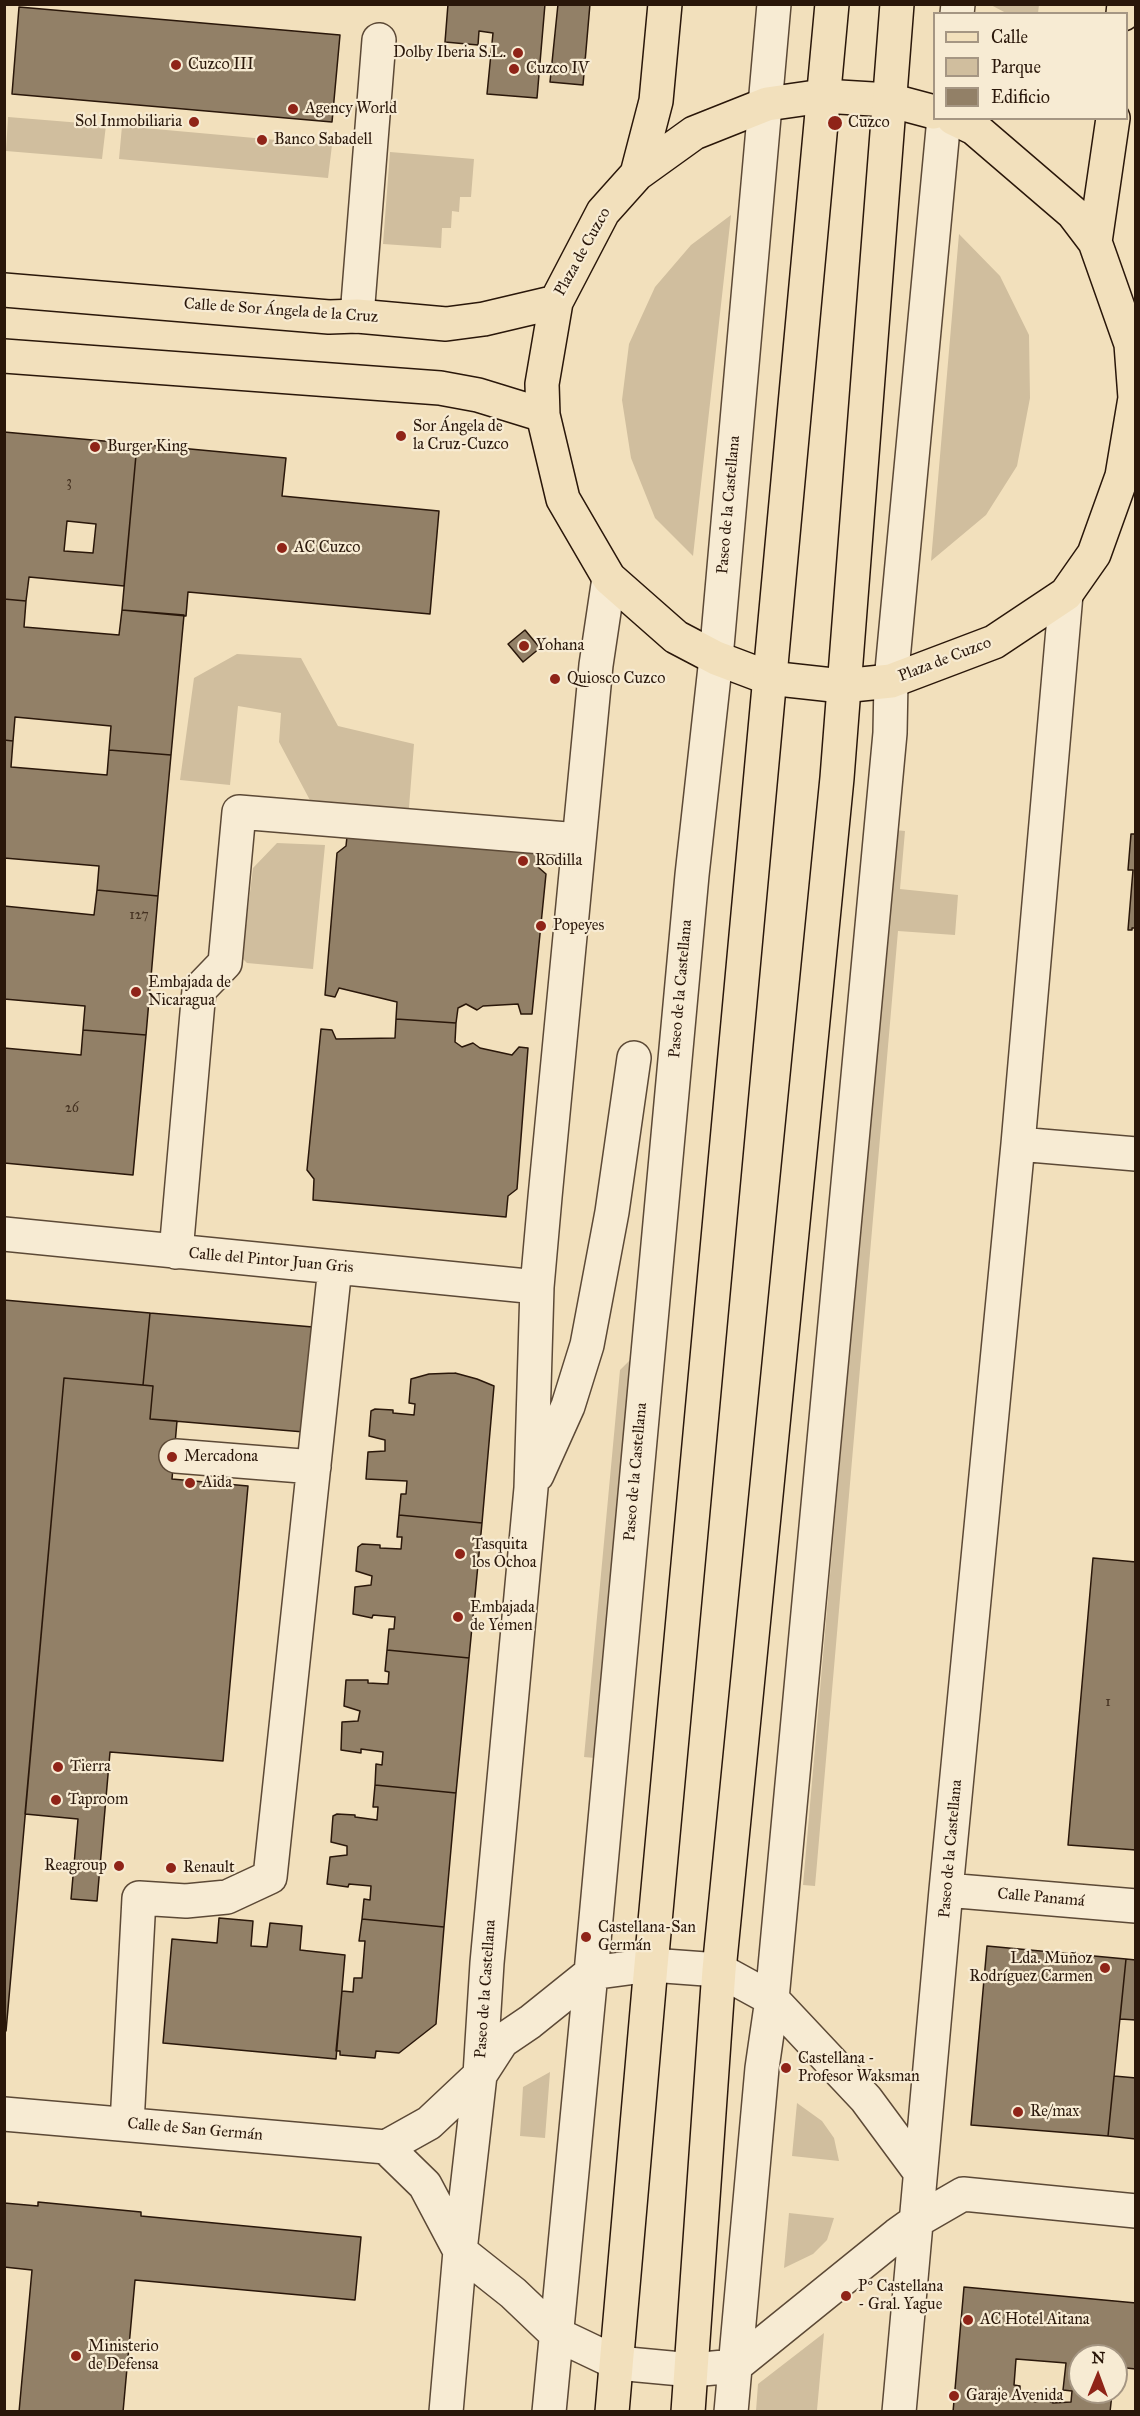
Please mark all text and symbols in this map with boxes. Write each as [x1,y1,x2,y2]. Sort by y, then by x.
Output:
legend [933,12,1128,120]
text: Calle [991,26,1028,48]
place label: Dolby Iberia S.L. [393,43,506,63]
marker: Dolby Iberia S.L. [511,46,525,60]
place label: Cuzco III [188,55,254,75]
text: Parque [991,56,1041,78]
marker: Cuzco III [169,58,183,72]
place label: Cuzco IV [526,59,589,79]
marker: Cuzco IV [507,62,521,76]
text: Edificio [991,86,1050,108]
place label: Agency World [305,99,397,119]
marker: Agency World [286,102,300,116]
place label: Sol Inmobiliaria [75,112,182,132]
place label: Cuzco [848,113,890,133]
marker: Cuzco [826,114,844,132]
marker: Sol Inmobiliaria [187,115,201,129]
place label: Banco Sabadell [274,130,372,150]
marker: Banco Sabadell [255,133,269,147]
street label: Plaza de Cuzco [551,205,615,299]
street label: Calle de Sor Ángela de la Cruz [183,295,379,327]
place label: Sor Ángela de la Cruz-Cuzco [413,417,509,455]
marker: Sor Ángela de la Cruz-Cuzco [394,429,408,443]
street label: Paseo de la Castellana [713,435,745,575]
place label: Burger King [107,437,188,457]
marker: Burger King [88,440,102,454]
house number: 3 [66,475,72,491]
place label: AC Cuzco [294,538,361,558]
marker: AC Cuzco [275,541,289,555]
street label: Plaza de Cuzco [896,634,994,686]
place label: Yohana [536,636,584,656]
marker: Yohana [517,639,531,653]
place label: Quiosco Cuzco [567,669,665,689]
marker: Quiosco Cuzco [548,672,562,686]
place label: Rodilla [535,851,582,871]
marker: Rodilla [516,854,530,868]
house number: 127 [129,908,149,924]
place label: Popeyes [553,916,604,936]
marker: Popeyes [534,919,548,933]
street label: Paseo de la Castellana [665,919,697,1059]
place label: Embajada de Nicaragua [148,973,231,1011]
marker: Embajada de Nicaragua [129,985,143,999]
house number: 26 [65,1101,79,1117]
street label: Calle del Pintor Juan Gris [188,1244,354,1278]
street label: Paseo de la Castellana [620,1402,652,1542]
place label: Mercadona [184,1447,258,1467]
marker: Mercadona [165,1450,179,1464]
place label: Aida [202,1473,232,1493]
marker: Aida [183,1476,197,1490]
place label: Tasquita los Ochoa [472,1535,536,1573]
marker: Tasquita los Ochoa [453,1547,467,1561]
place label: Embajada de Yemen [470,1598,535,1636]
marker: Embajada de Yemen [451,1610,465,1624]
house number: 1 [1105,1695,1111,1711]
place label: Tierra [70,1757,111,1777]
marker: Tierra [51,1760,65,1774]
street label: Paseo de la Castellana [935,1779,967,1919]
place label: Taproom [68,1790,128,1810]
marker: Taproom [49,1793,63,1807]
place label: Reagroup [44,1856,107,1876]
place label: Renault [183,1858,235,1878]
marker: Reagroup [112,1859,126,1873]
marker: Renault [164,1861,178,1875]
street label: Calle Panamá [997,1885,1085,1911]
place label: Castellana-San Germán [598,1918,696,1956]
street label: Paseo de la Castellana [472,1919,500,2059]
marker: Castellana-San Germán [579,1930,593,1944]
place label: Lda. Muñoz Rodríguez Carmen [969,1949,1093,1987]
marker: Lda. Muñoz Rodríguez Carmen [1098,1961,1112,1975]
place label: Castellana - Profesor Waksman [798,2049,920,2087]
marker: Castellana - Profesor Waksman [779,2061,793,2075]
place label: Re/max [1030,2102,1079,2122]
marker: Re/max [1011,2105,1025,2119]
street label: Calle de San Germán [127,2115,263,2145]
place label: Pº Castellana - Gral. Yague [858,2277,943,2315]
marker: Pº Castellana - Gral. Yague [839,2289,853,2303]
place label: AC Hotel Aitana [980,2310,1090,2330]
marker: AC Hotel Aitana [961,2313,975,2327]
place label: Ministerio de Defensa [88,2337,159,2375]
north arrow [1068,2344,1128,2404]
text: N [1091,2348,1105,2367]
marker: Ministerio de Defensa [69,2349,83,2363]
place label: Garaje Avenida [966,2386,1063,2406]
marker: Garaje Avenida [947,2389,961,2403]

